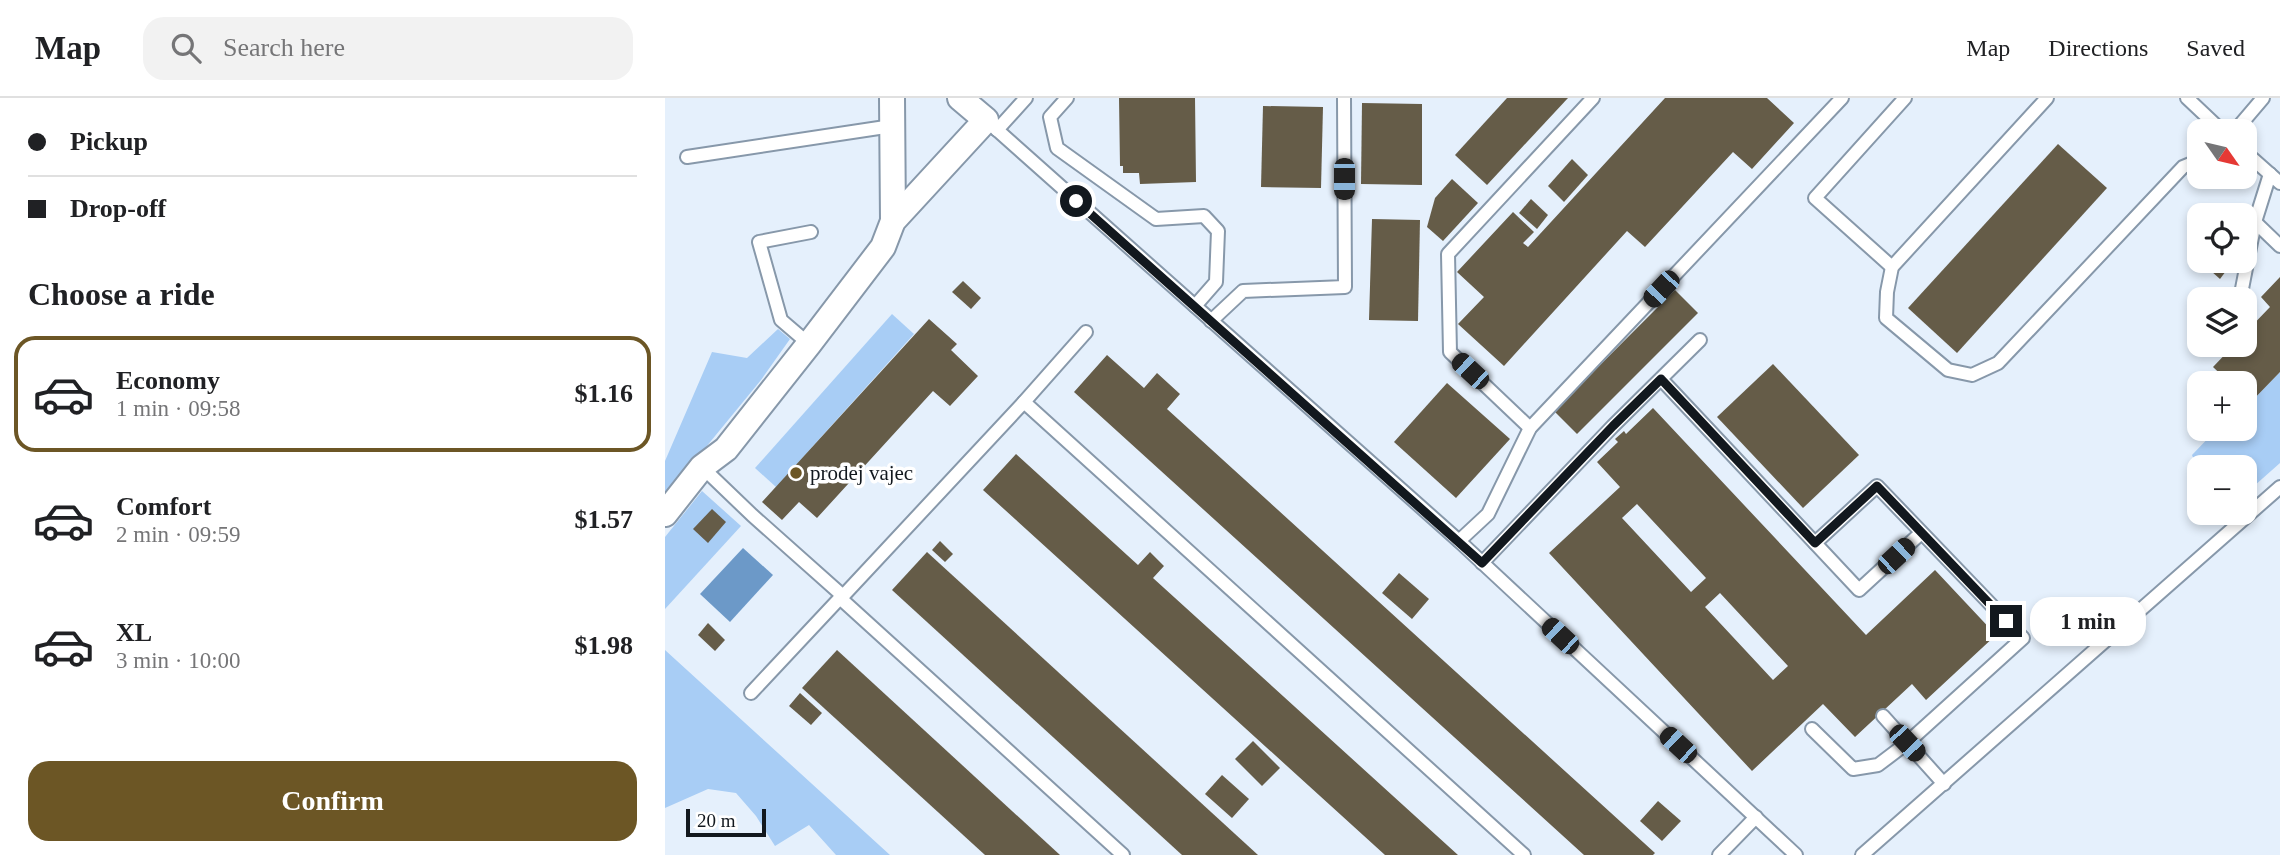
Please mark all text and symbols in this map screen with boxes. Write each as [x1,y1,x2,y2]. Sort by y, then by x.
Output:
search box [143,17,633,80]
icon: search [167,29,205,67]
text: Map [35,30,101,66]
text: Search here [223,33,345,62]
text: Map [1966,35,2010,61]
text: Directions [2048,35,2148,61]
text: Saved [2186,35,2245,61]
north arrow [2187,119,2257,189]
map controls [2187,119,2257,525]
text: Pickup [70,127,148,156]
car [1334,158,1355,200]
route start [1060,185,1092,217]
text: Drop-off [70,194,166,223]
button: locate [2187,203,2257,273]
car [1639,266,1684,312]
text: Choose a ride [28,276,215,312]
button: layers [2187,287,2257,357]
car [1448,349,1493,393]
icon: car [32,363,95,426]
text: Economy [116,366,220,395]
button: + [2187,371,2257,441]
text: $1.16 [575,379,633,408]
text: 1 min · 09:58 [116,396,241,421]
button: − [2187,455,2257,525]
place label: prodej vajec [810,461,913,485]
marker: prodej vajec [788,465,804,481]
icon: car [32,489,95,552]
text: Comfort [116,492,211,521]
text: $1.57 [575,505,633,534]
text: 2 min · 09:59 [116,522,241,547]
car [1874,534,1919,578]
callout: 1 min [2031,596,2146,646]
route end [1990,605,2022,637]
text: 1 min [2060,609,2116,634]
car [1538,614,1583,658]
icon: car [32,615,95,678]
text: XL [116,618,152,647]
text: $1.98 [575,631,633,660]
text: 3 min · 10:00 [116,648,241,673]
car [1885,720,1930,766]
car [1656,723,1701,767]
button: Confirm [28,761,637,841]
scale bar [686,806,767,838]
text: 20 m [697,810,736,831]

